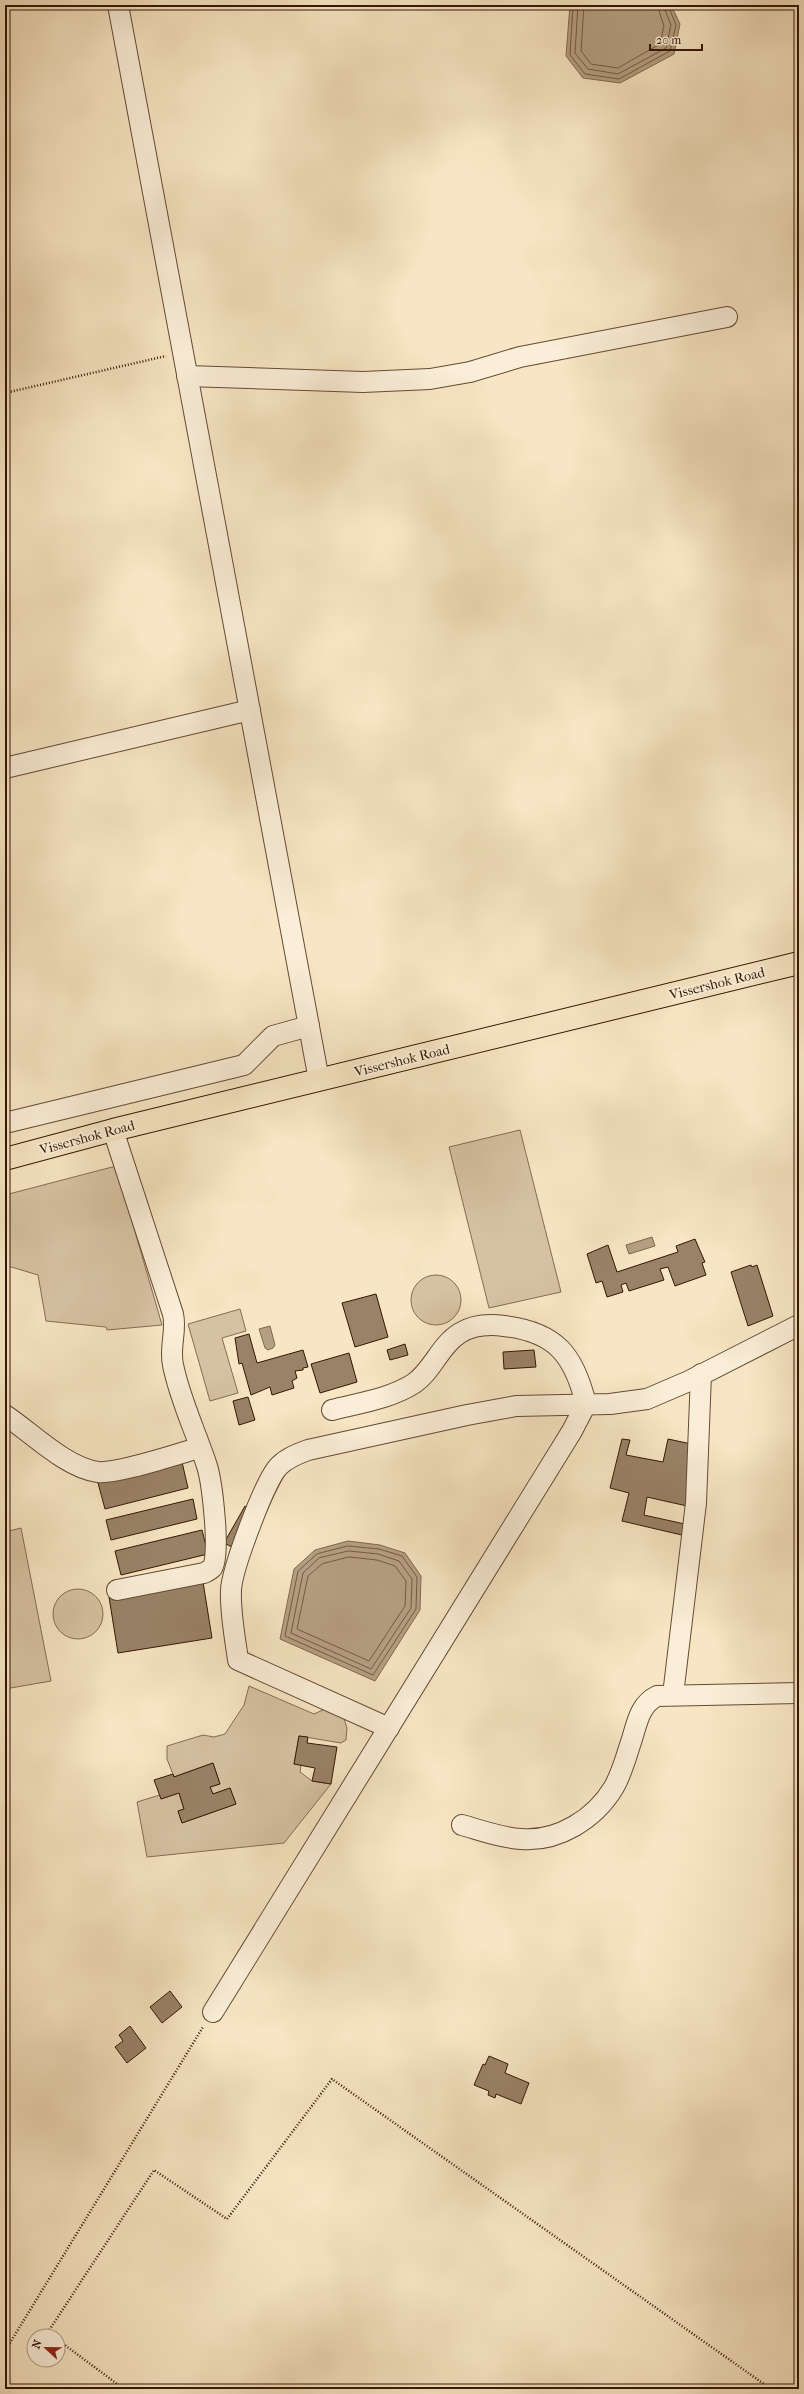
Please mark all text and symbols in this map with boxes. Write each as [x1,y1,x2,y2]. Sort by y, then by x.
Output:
scale bar [650,26,702,52]
text: 20 m [656,33,681,47]
street label: Vissershok Road [667,963,767,1004]
street label: Vissershok Road [352,1040,452,1081]
street label: Vissershok Road [37,1117,137,1159]
north arrow [26,2328,66,2368]
text: N [30,2338,45,2351]

